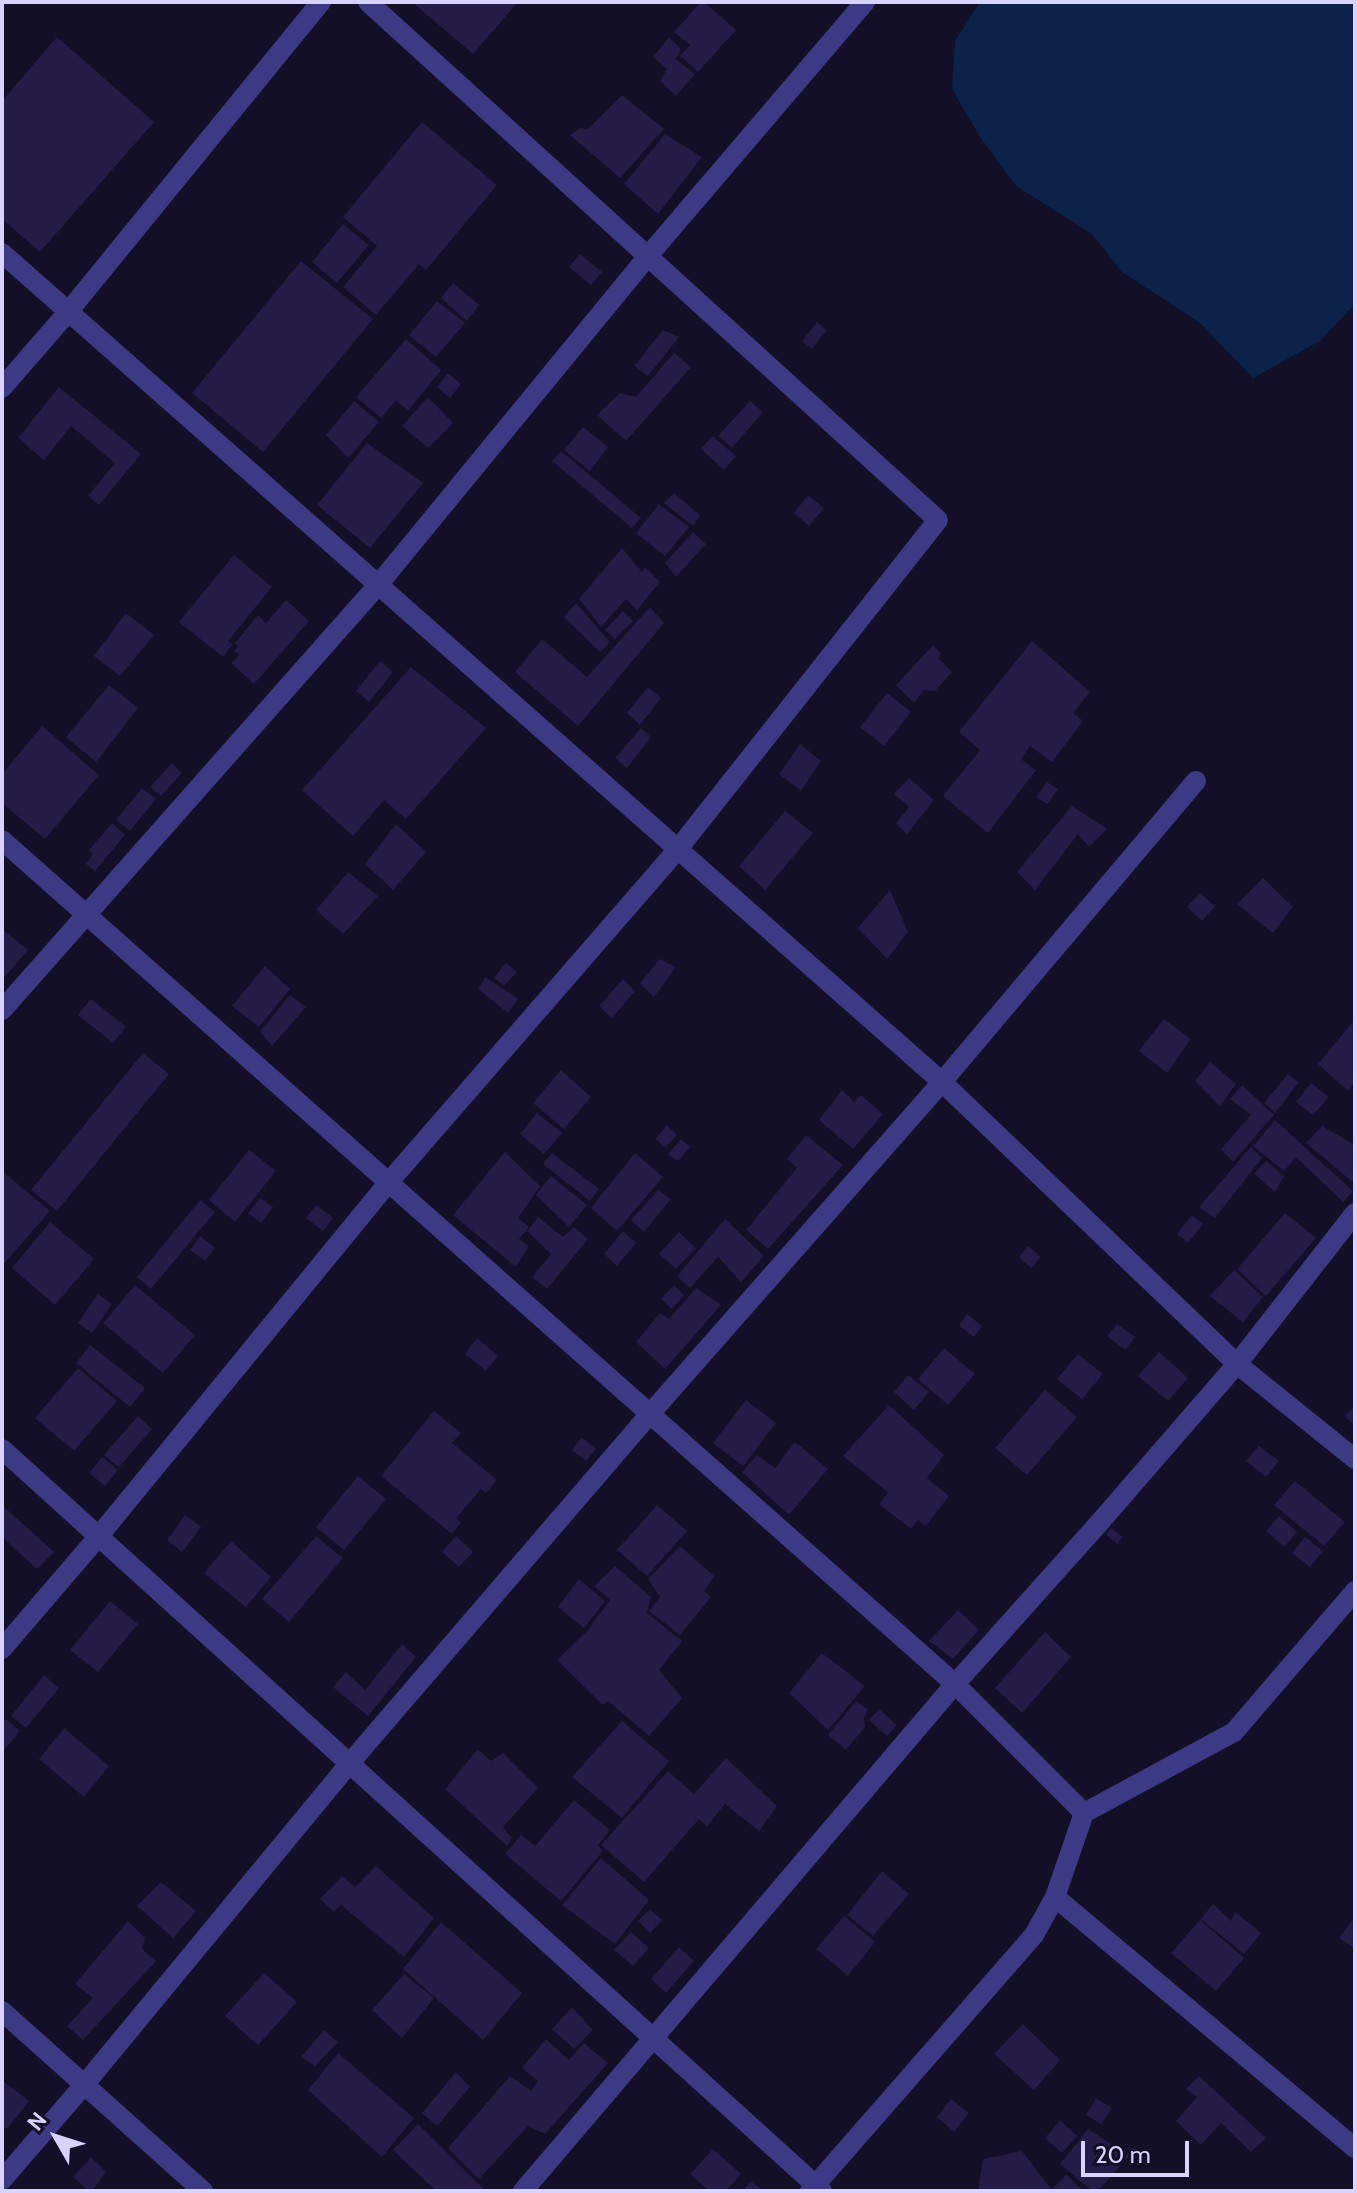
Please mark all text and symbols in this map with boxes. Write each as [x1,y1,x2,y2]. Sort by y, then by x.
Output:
north arrow [16,2097,96,2177]
text: N [22,2107,52,2136]
scale bar [1085,2125,1193,2175]
text: 20 m [1095,2140,1151,2169]

